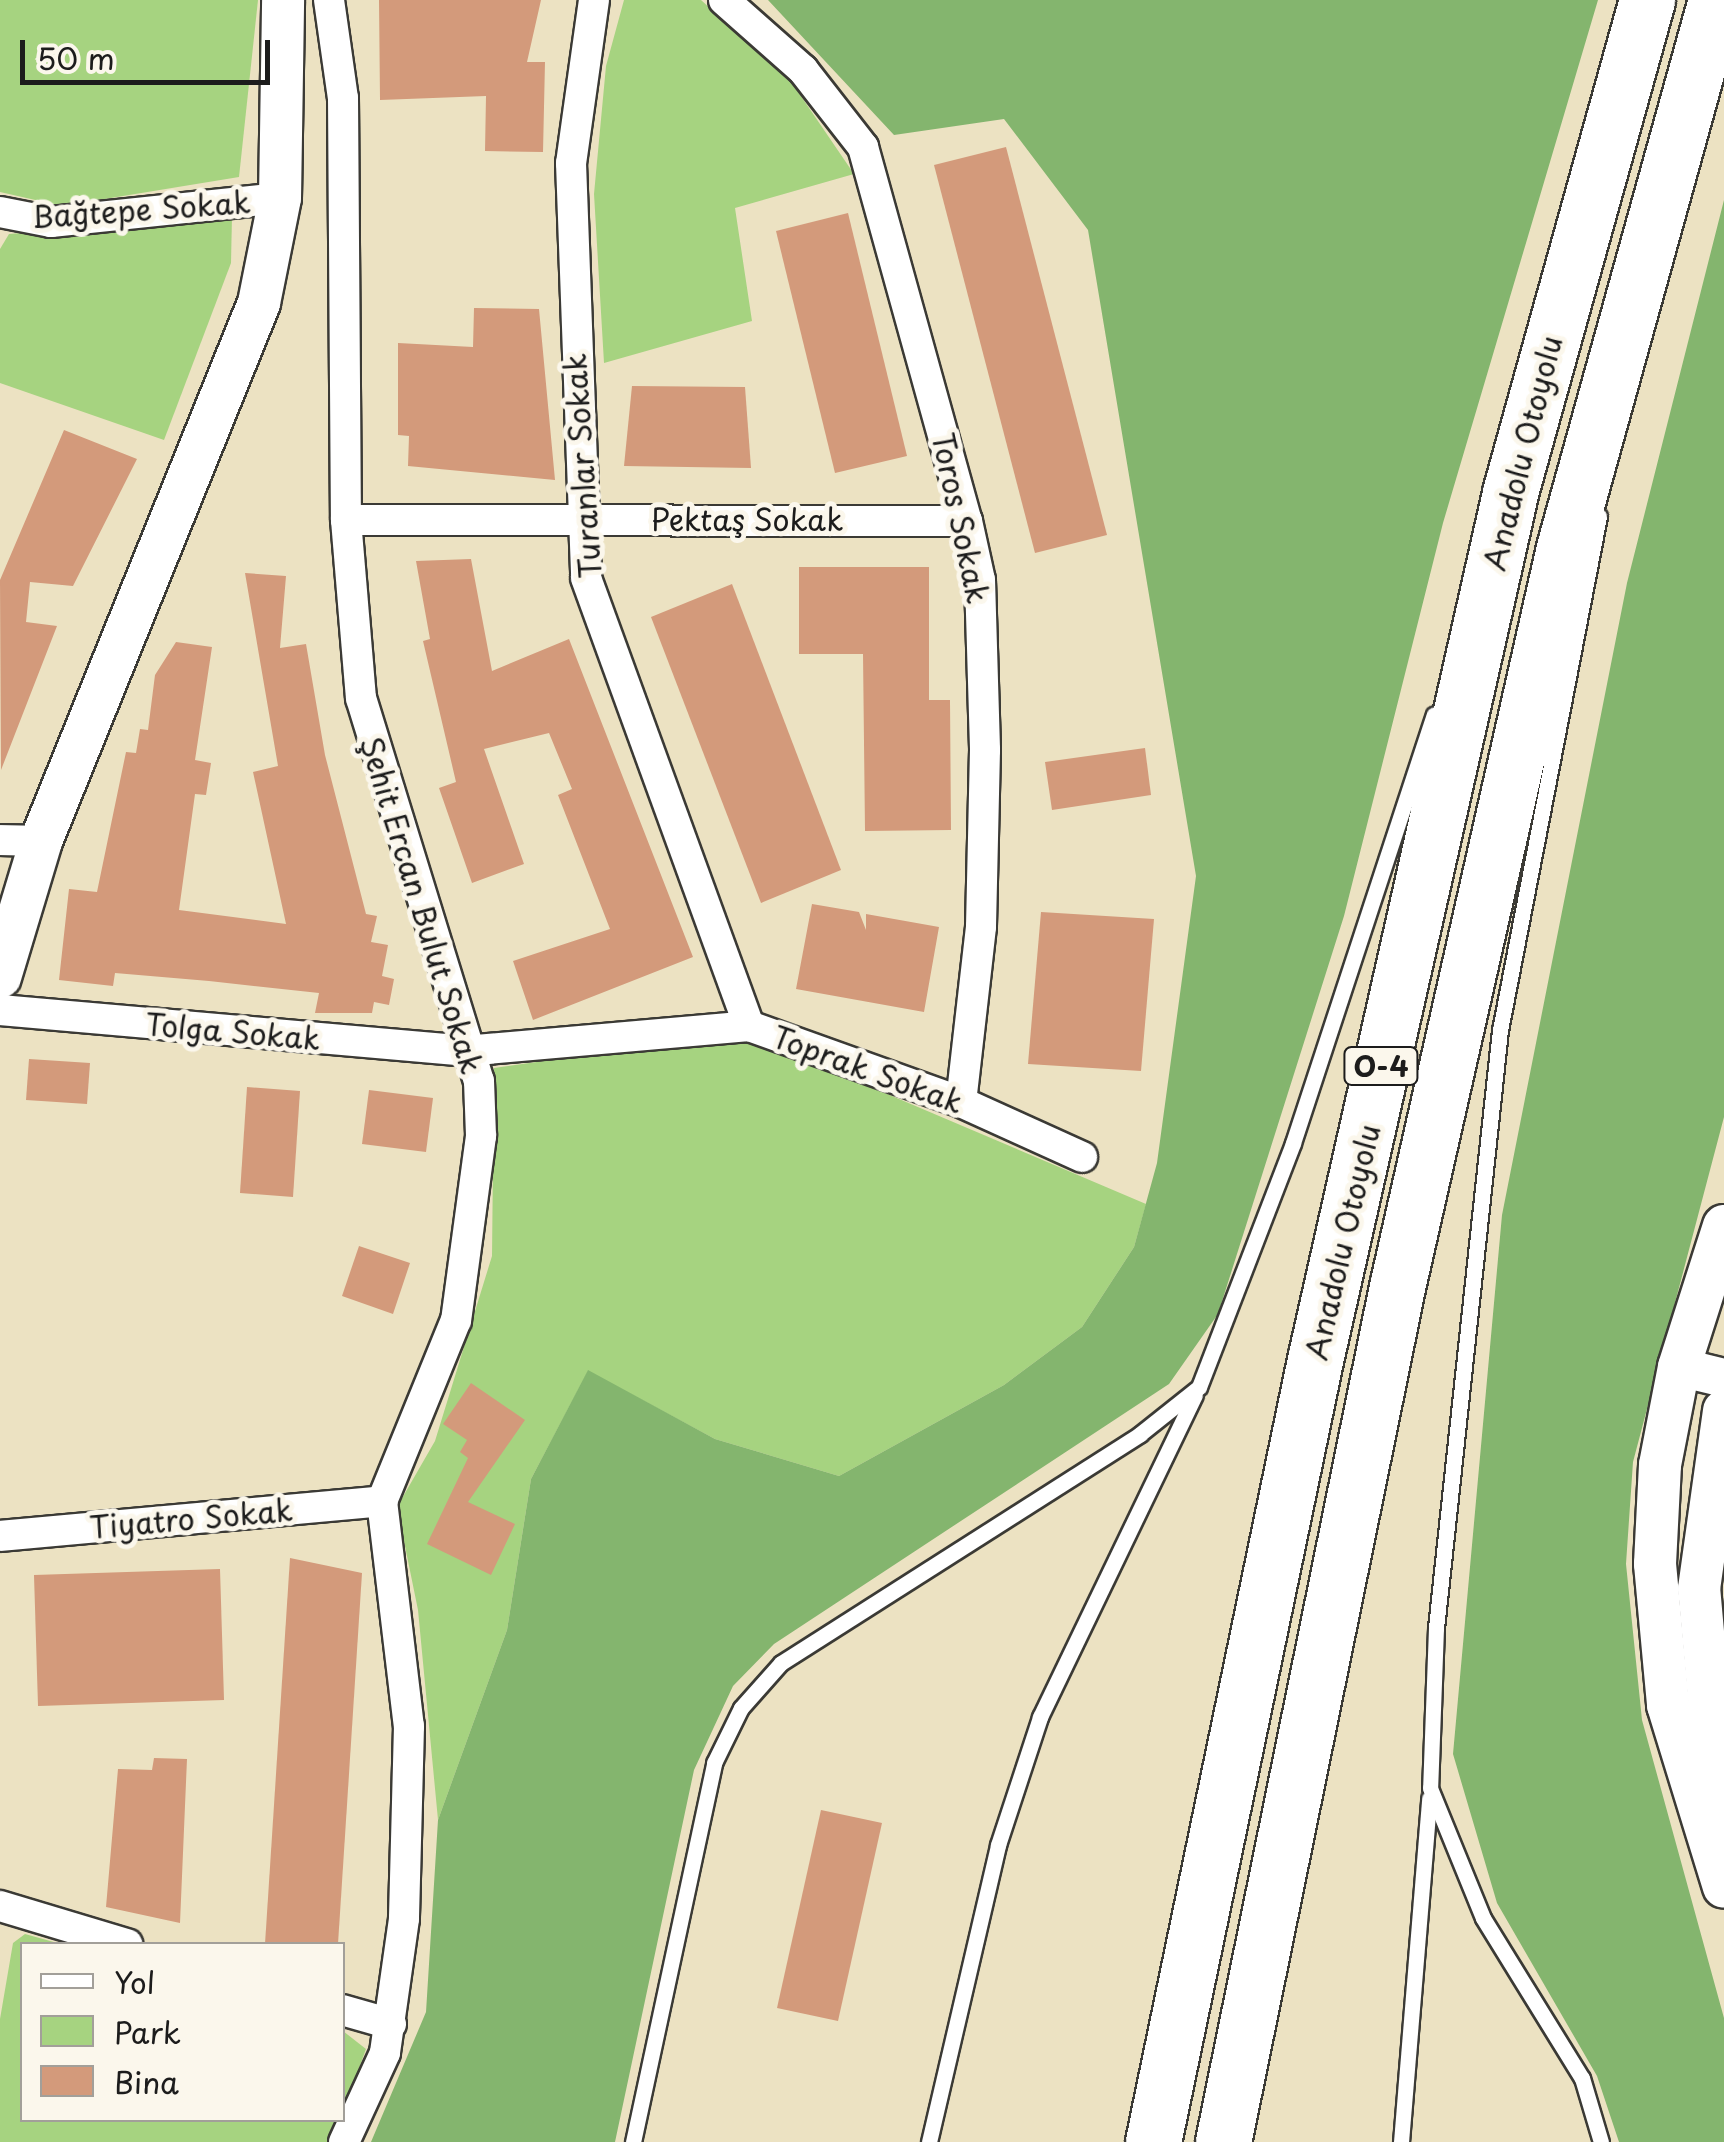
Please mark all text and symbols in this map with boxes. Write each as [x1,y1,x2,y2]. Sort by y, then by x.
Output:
scale bar [25,20,275,82]
text: 50 m [37,35,115,80]
street label: Bağtepe Sokak [30,183,252,235]
street label: Anadolu Otoyolu [1475,332,1569,574]
street label: Turanlar Sokak [556,352,608,580]
street label: Toros Sokak [925,429,997,607]
street label: Pektaş Sokak [650,501,844,537]
street label: Şehit Ercan Bulut Sokak [353,731,491,1079]
street label: Tolga Sokak [144,1005,322,1057]
street label: Toprak Sokak [768,1018,968,1120]
road number: O-4 [1341,1043,1421,1089]
street label: Anadolu Otoyolu [1297,1121,1387,1363]
street label: Tiyatro Sokak [87,1491,295,1545]
legend [20,1942,345,2122]
text: Yol [114,1959,155,2004]
text: Park [114,2009,181,2054]
text: Bina [114,2059,179,2104]

